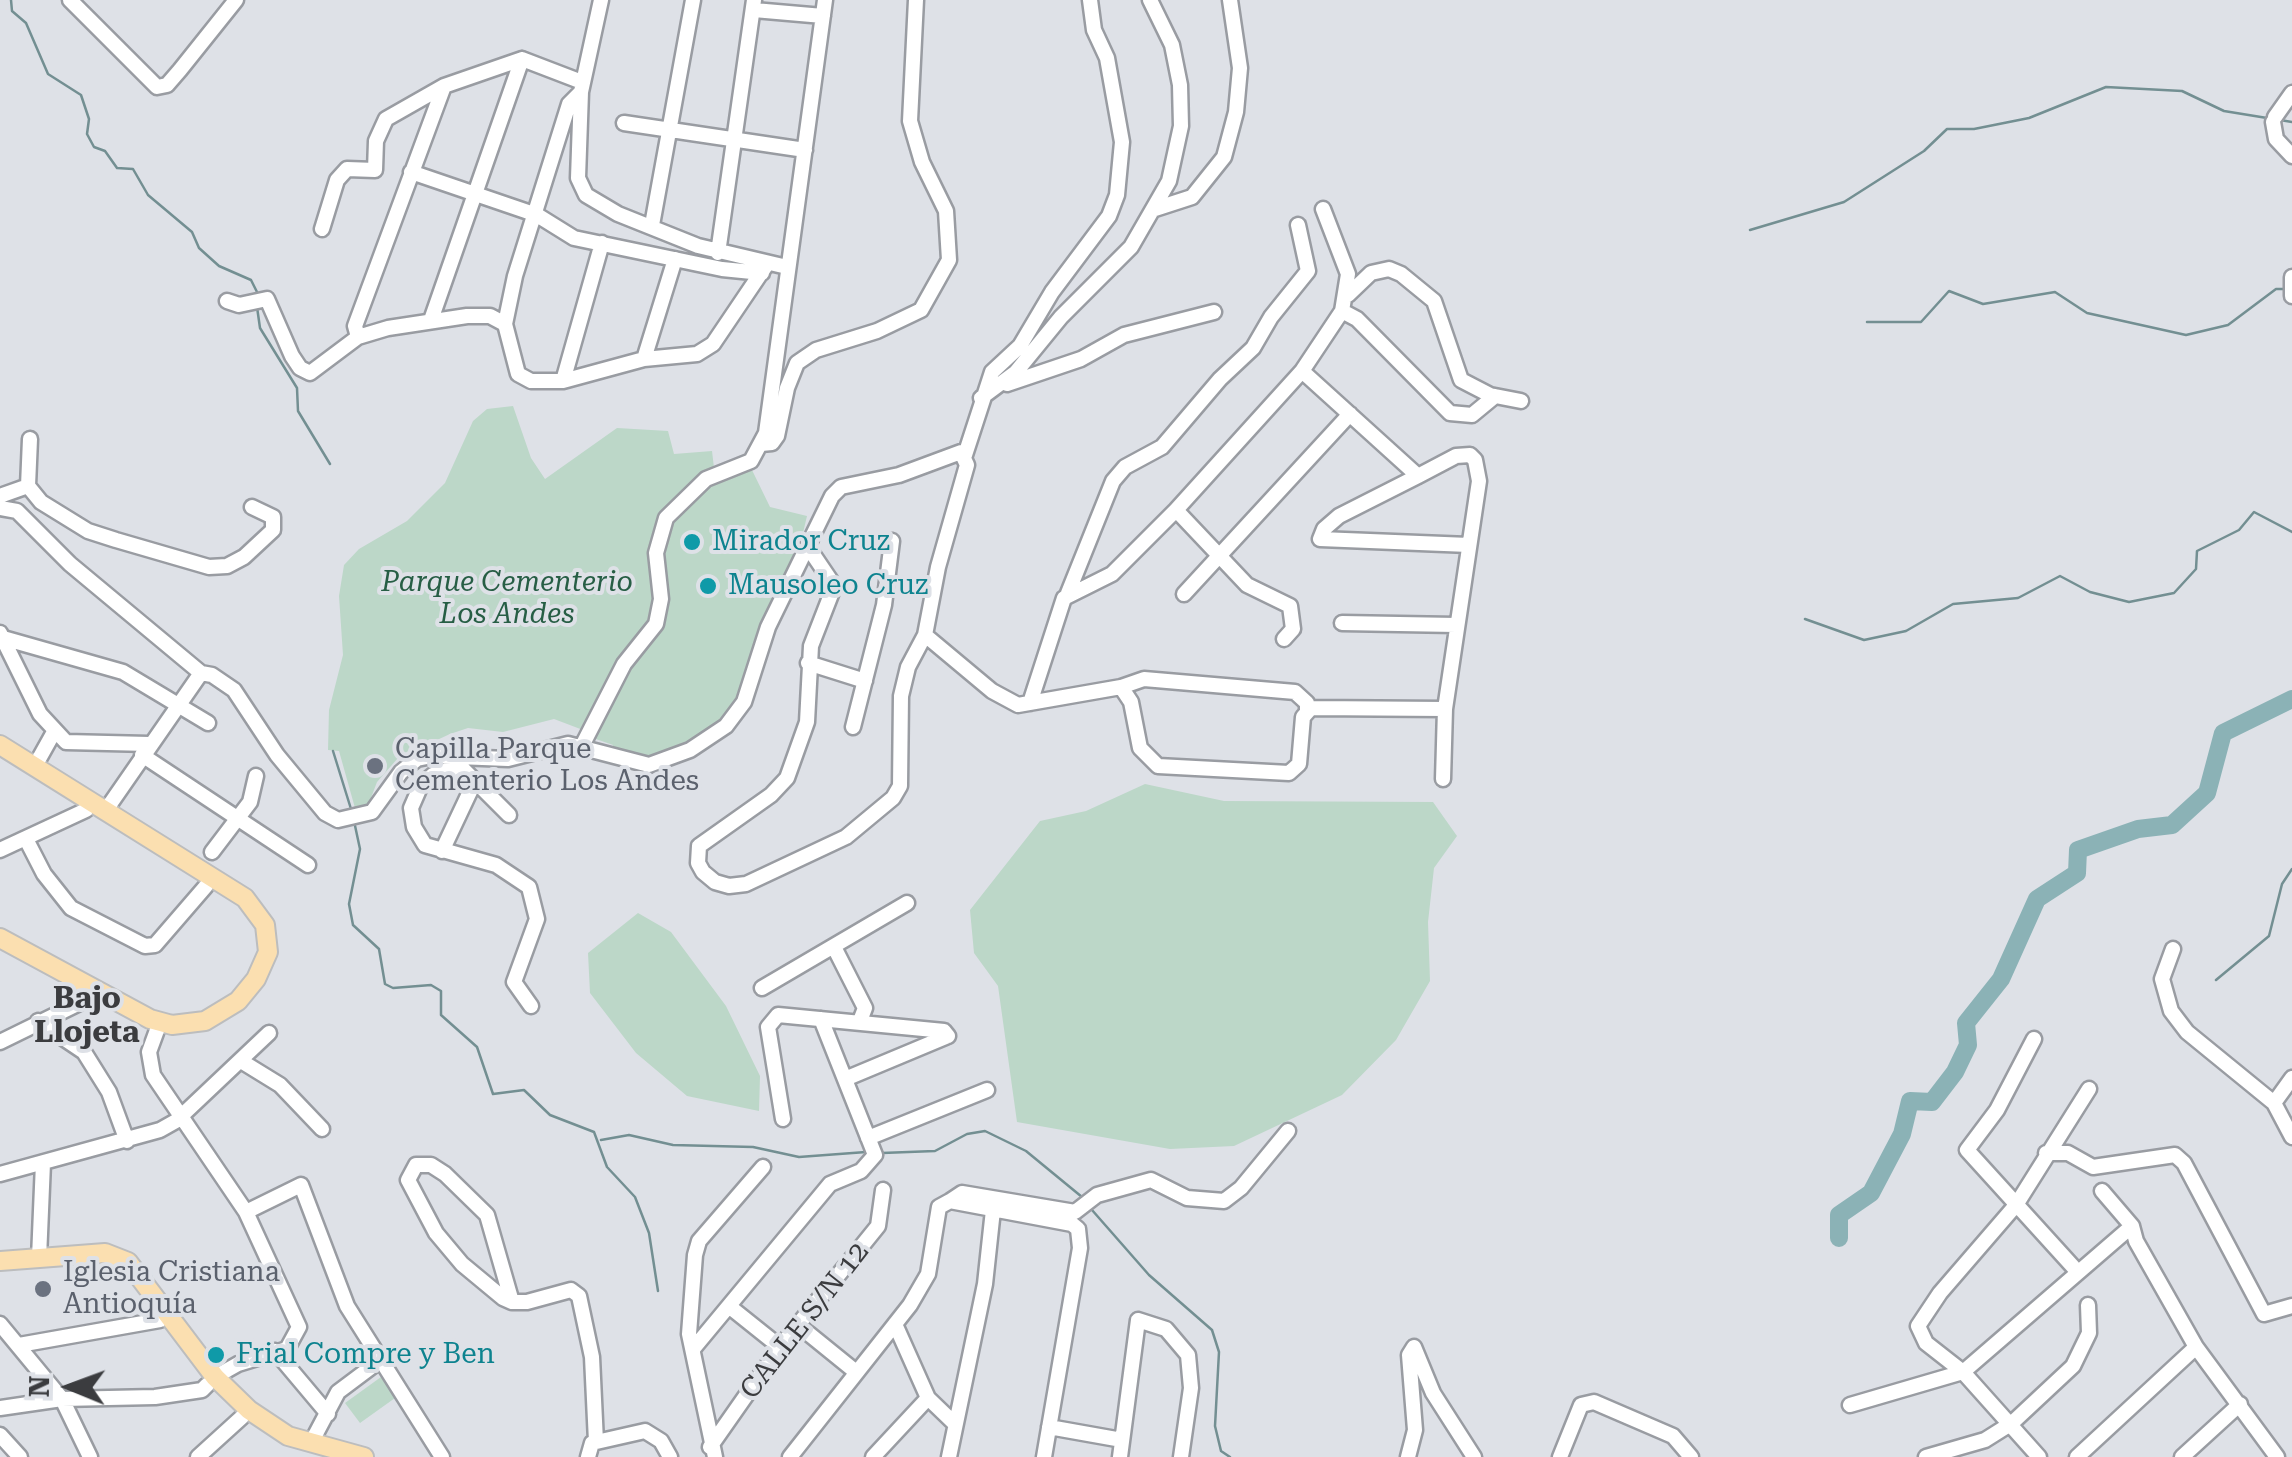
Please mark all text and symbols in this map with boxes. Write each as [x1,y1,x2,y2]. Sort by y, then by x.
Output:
place label: Mirador Cruz [712,525,890,559]
marker: Mirador Cruz [681,531,703,553]
park label: Parque Cementerio Los Andes [381,566,633,632]
place label: Mausoleo Cruz [728,569,928,603]
marker: Mausoleo Cruz [697,575,719,597]
place label: Capilla Parque Cementerio Los Andes [395,733,699,799]
marker: Capilla Parque Cementerio Los Andes [364,755,386,777]
district label: Bajo Llojeta [34,981,140,1052]
street label: CALLE S/N 12 [733,1236,877,1406]
place label: Iglesia Cristiana Antioquía [63,1256,280,1322]
marker: Iglesia Cristiana Antioquía [32,1278,54,1300]
north arrow [20,1337,120,1437]
place label: Frial Compre y Ben [236,1338,495,1372]
marker: Frial Compre y Ben [205,1344,227,1366]
text: N [23,1375,56,1398]

